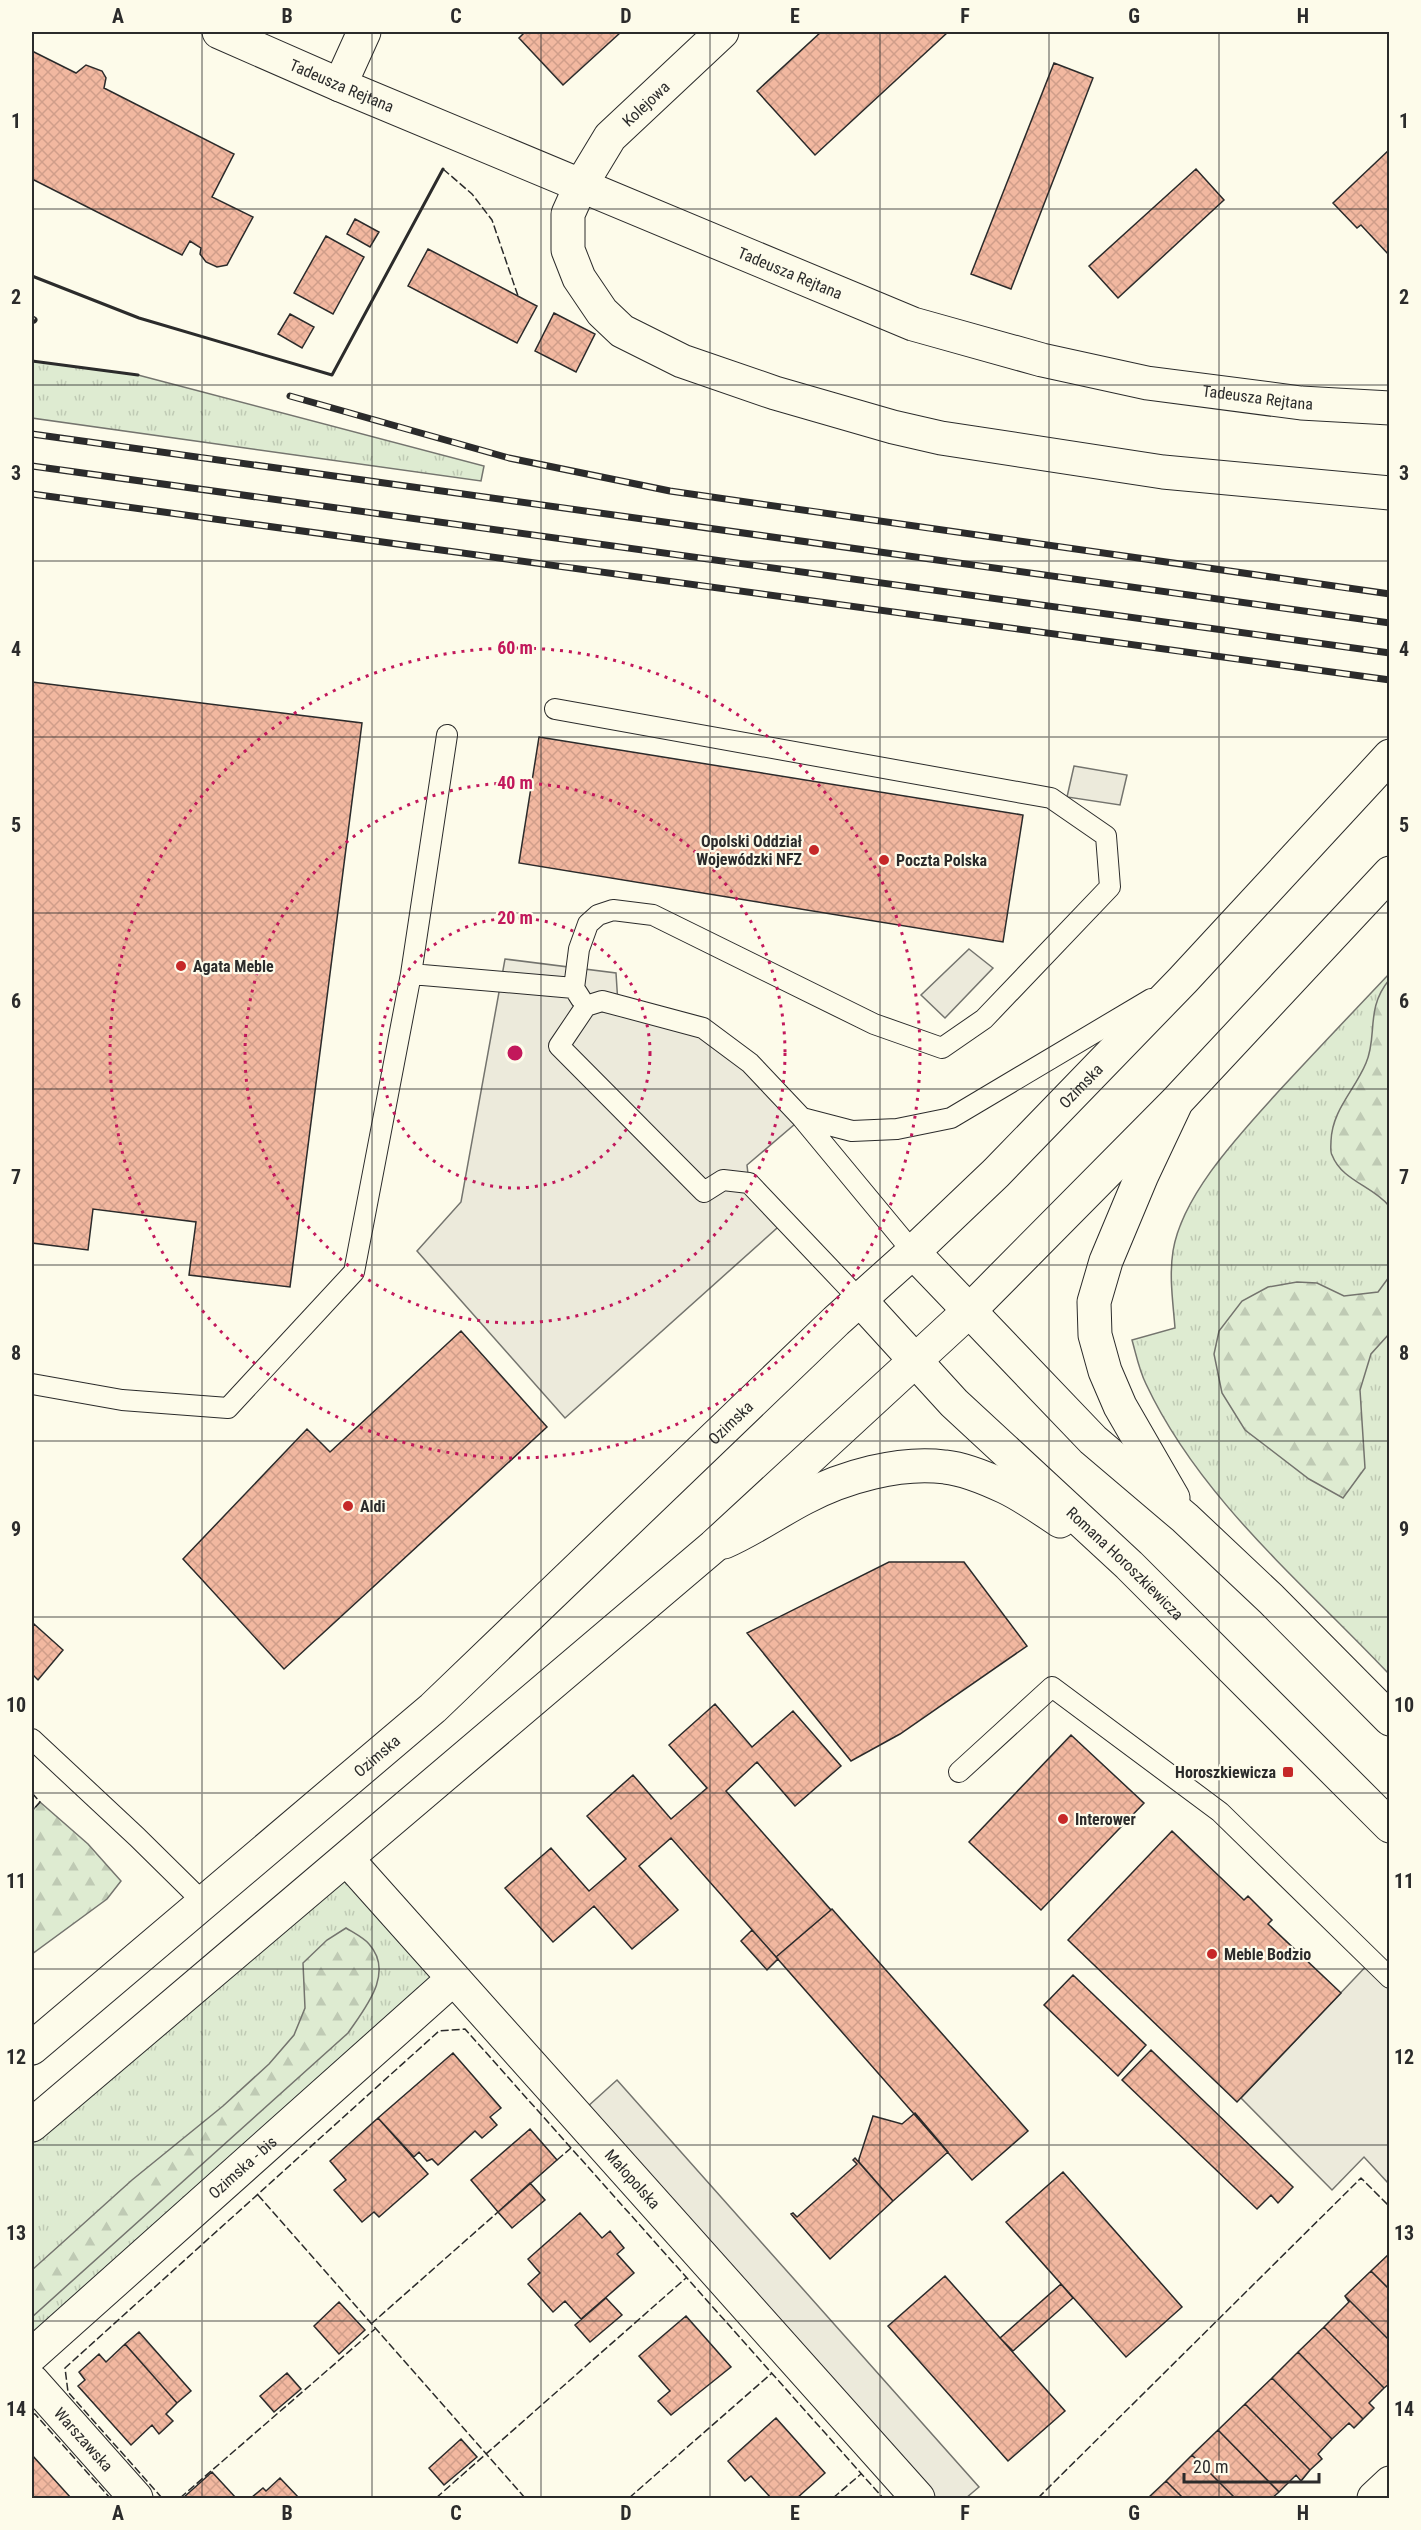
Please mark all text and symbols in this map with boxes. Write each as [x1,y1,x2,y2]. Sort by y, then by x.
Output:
text: A [112,4,124,28]
text: B [281,4,293,28]
text: C [450,4,462,28]
text: D [620,4,632,28]
text: E [790,4,800,28]
text: F [960,4,970,28]
text: G [1128,4,1140,28]
text: H [1297,4,1309,28]
street label: Tadeusza Rejtana [287,55,397,116]
street label: Kolejowa [619,77,673,130]
text: 1 [11,109,21,133]
text: 1 [1399,109,1409,133]
street label: Tadeusza Rejtana [735,243,845,303]
text: 2 [11,285,21,309]
text: 2 [1399,285,1409,309]
street label: Tadeusza Rejtana [1201,381,1314,414]
text: 3 [11,461,21,485]
text: 3 [1399,461,1409,485]
text: 4 [11,637,21,661]
text: 60 m [497,637,533,658]
text: 4 [1399,637,1409,661]
text: 40 m [497,772,533,793]
text: 5 [11,813,21,837]
text: 5 [1399,813,1409,837]
place label: Opolski Oddział Wojewódzki NFZ [696,832,802,869]
marker: Opolski Oddział Wojewódzki NFZ [807,843,821,857]
place label: Poczta Polska [896,851,988,870]
marker: Poczta Polska [877,853,891,867]
text: 20 m [497,907,533,928]
place label: Agata Meble [193,957,274,976]
marker: Agata Meble [174,959,188,973]
text: 6 [11,989,21,1013]
text: 6 [1399,989,1409,1013]
centre of rings [505,1043,525,1063]
street label: Ozimska [1055,1060,1107,1112]
text: 7 [11,1165,21,1189]
text: 7 [1399,1165,1409,1189]
text: 8 [11,1341,21,1365]
text: 8 [1399,1341,1409,1365]
street label: Ozimska [704,1397,757,1449]
place label: Aldi [360,1497,386,1516]
marker: Aldi [341,1499,355,1513]
street label: Romana Horoszkiewicza [1062,1503,1187,1624]
text: 9 [11,1517,21,1541]
text: 9 [1399,1517,1409,1541]
text: 10 [6,1693,26,1717]
text: 10 [1394,1693,1414,1717]
street label: Ozimska [350,1731,404,1781]
place label: Horoszkiewicza [1175,1763,1276,1782]
marker: Horoszkiewicza [1281,1765,1295,1779]
place label: Interower [1075,1810,1136,1829]
marker: Interower [1056,1812,1070,1826]
text: 11 [6,1869,26,1893]
text: 11 [1394,1869,1414,1893]
place label: Meble Bodzio [1224,1945,1311,1964]
marker: Meble Bodzio [1205,1947,1219,1961]
text: 12 [6,2045,26,2069]
text: 12 [1394,2045,1414,2069]
street label: Ozimska - bis [205,2132,281,2203]
street label: Małopolska [601,2145,664,2213]
text: 13 [6,2221,26,2245]
text: 13 [1394,2221,1414,2245]
text: 14 [6,2397,26,2421]
text: 14 [1394,2397,1414,2421]
street label: Warszawska [50,2404,117,2475]
scale bar [1184,2446,1319,2484]
text: 20 m [1193,2456,1228,2477]
text: A [112,2501,124,2525]
text: B [281,2501,293,2525]
text: C [450,2501,462,2525]
text: D [620,2501,632,2525]
text: E [790,2501,800,2525]
text: F [960,2501,970,2525]
text: G [1128,2501,1140,2525]
text: H [1297,2501,1309,2525]

